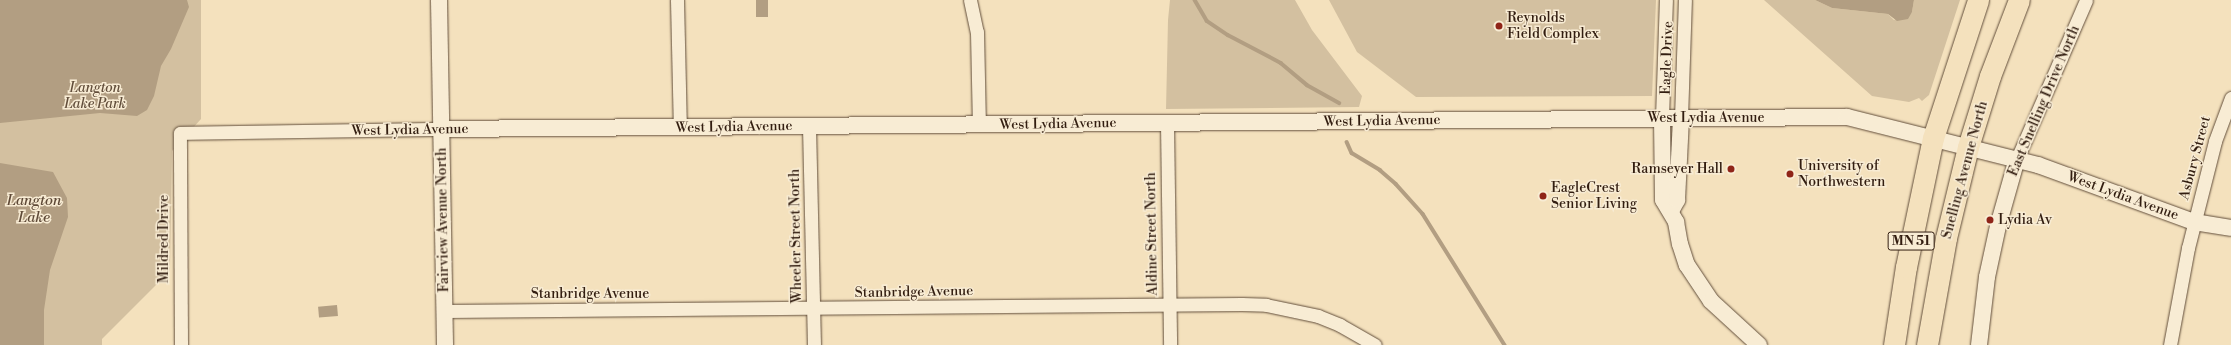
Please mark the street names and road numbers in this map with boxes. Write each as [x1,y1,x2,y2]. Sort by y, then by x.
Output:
street label: Eagle Drive [1657,21,1677,95]
street label: East Snelling Drive North [2005,23,2083,179]
street label: Snelling Avenue North [1939,99,1991,241]
street label: West Lydia Avenue [1647,110,1765,126]
street label: West Lydia Avenue [1323,112,1441,130]
street label: Asbury Street [2176,114,2214,202]
street label: West Lydia Avenue [999,115,1117,133]
street label: West Lydia Avenue [675,118,793,136]
street label: West Lydia Avenue [351,121,469,139]
street label: Fairview Avenue North [433,147,453,293]
street label: West Lydia Avenue [2065,168,2181,224]
street label: Wheeler Street North [786,169,806,303]
street label: Aldine Street North [1143,172,1161,296]
street label: Mildred Drive [156,195,172,283]
road number: MN 51 [1887,230,1935,252]
street label: Stanbridge Avenue [855,283,973,301]
street label: Stanbridge Avenue [531,286,649,302]

